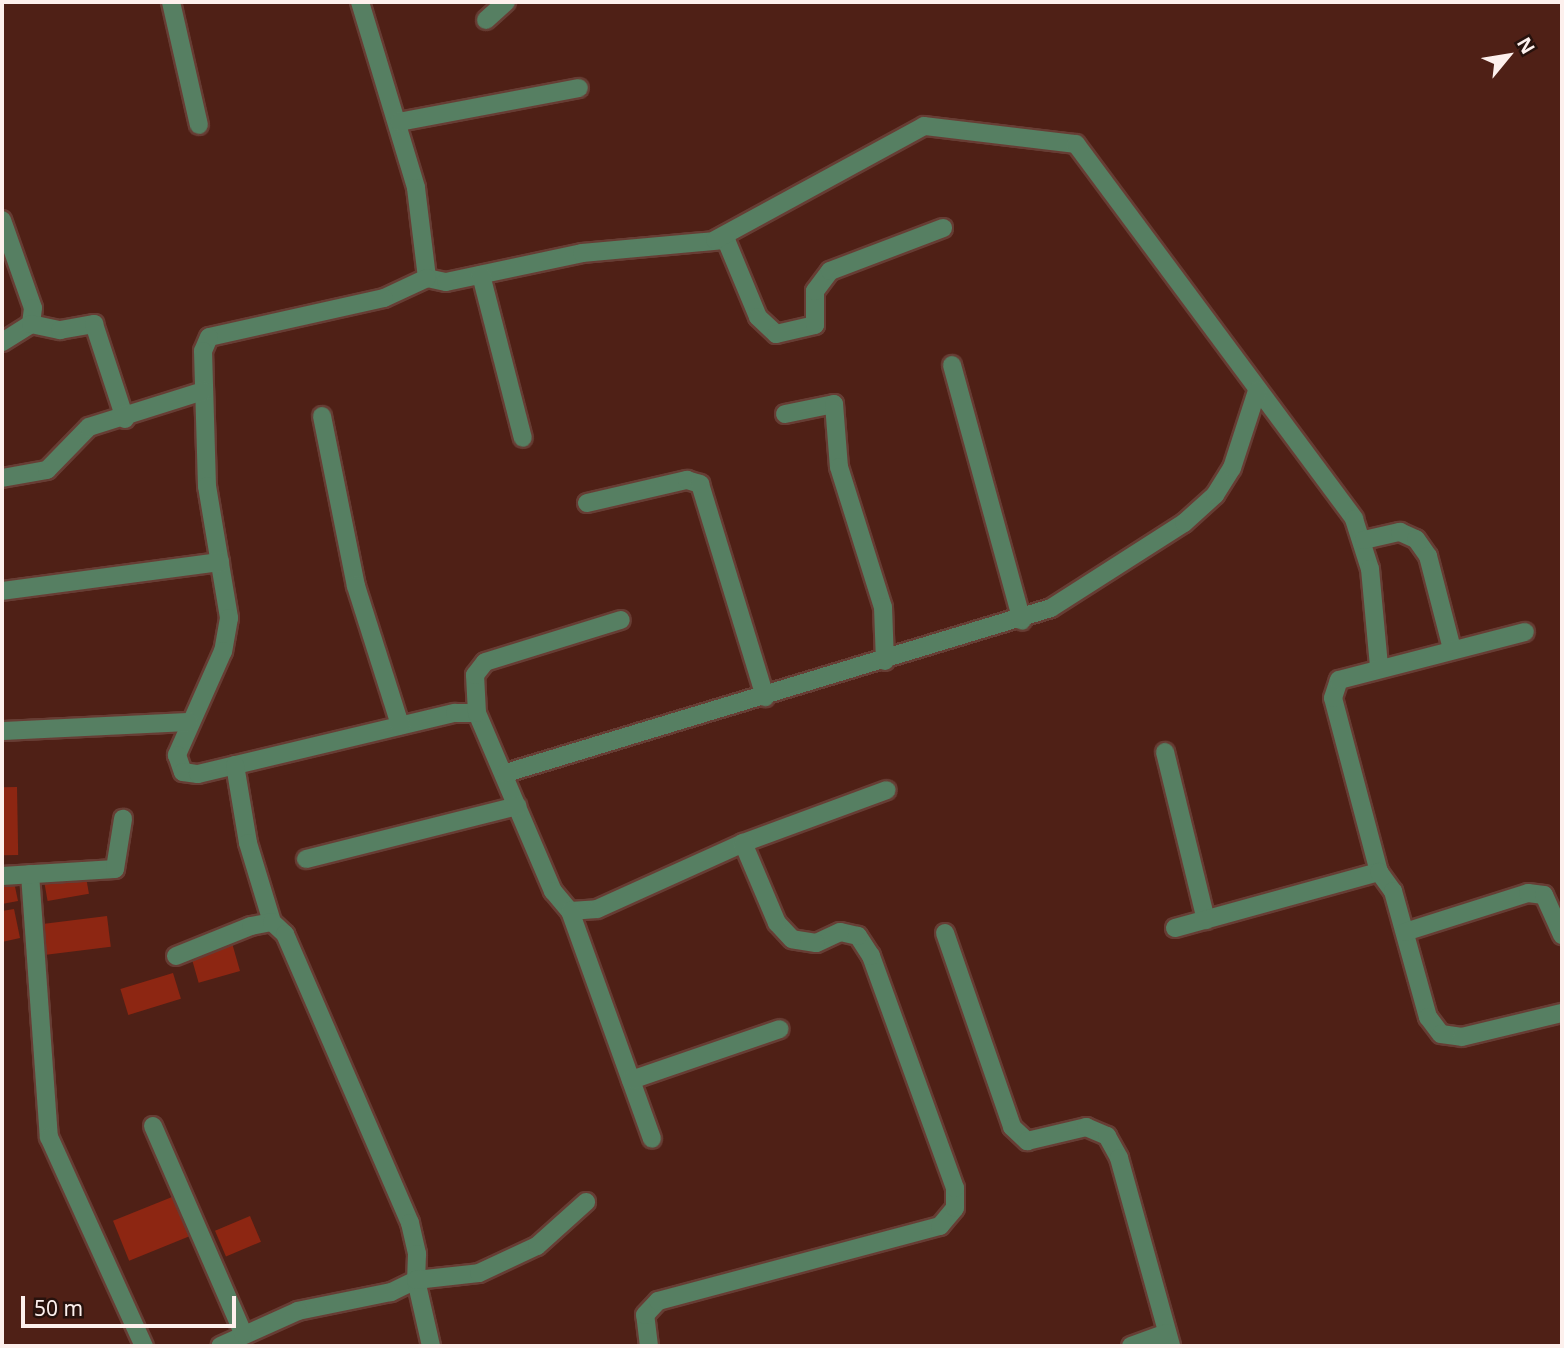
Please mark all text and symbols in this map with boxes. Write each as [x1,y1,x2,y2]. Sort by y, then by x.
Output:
north arrow [1473,21,1543,91]
text: N [1511,32,1541,59]
scale bar [24,1282,240,1326]
text: 50 m [34,1294,83,1322]

